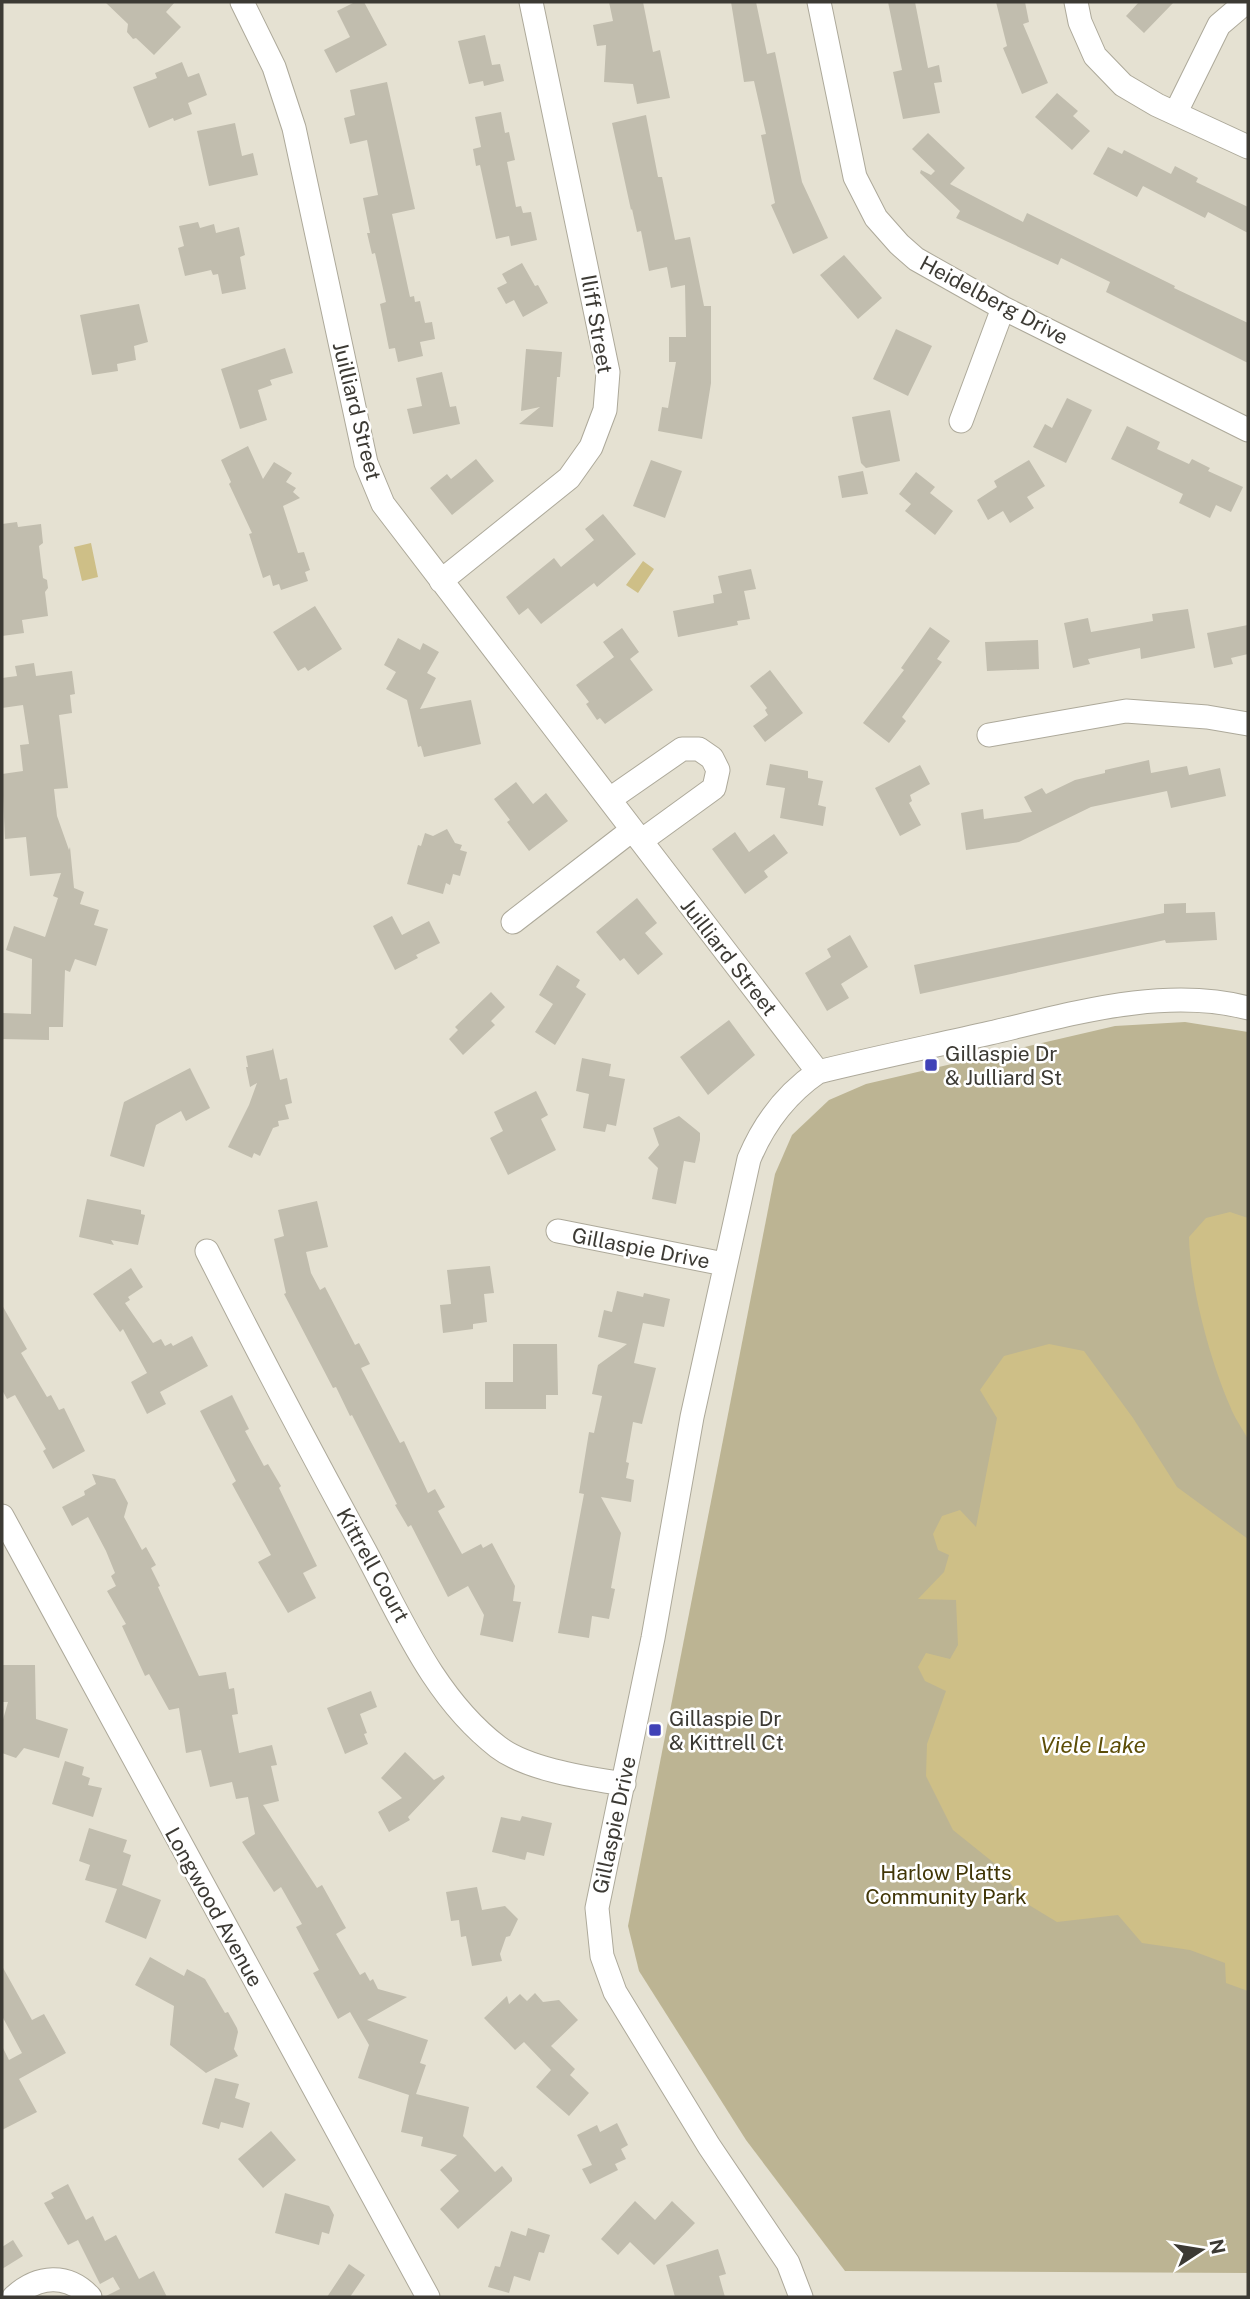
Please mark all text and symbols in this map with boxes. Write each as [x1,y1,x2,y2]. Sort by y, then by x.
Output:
street label: Heidelberg Drive [916,250,1072,350]
street label: Iliff Street [576,273,618,375]
street label: Juilliard Street [328,339,386,483]
street label: Juilliard Street [675,893,783,1021]
place label: Gillaspie Dr & Julliard St [945,1041,1062,1090]
marker: Gillaspie Dr & Julliard St [923,1057,939,1073]
street label: Gillaspie Drive [570,1222,712,1274]
street label: Kittrell Court [331,1503,415,1627]
place label: Gillaspie Dr & Kittrell Ct [669,1706,784,1755]
marker: Gillaspie Dr & Kittrell Ct [647,1722,663,1738]
water label: Viele Lake [1040,1731,1146,1758]
street label: Gillaspie Drive [587,1754,641,1896]
street label: Longwood Avenue [160,1823,268,1991]
park label: Harlow Platts Community Park [865,1860,1027,1909]
north arrow [1166,2215,1236,2285]
text: N [1205,2237,1230,2256]

